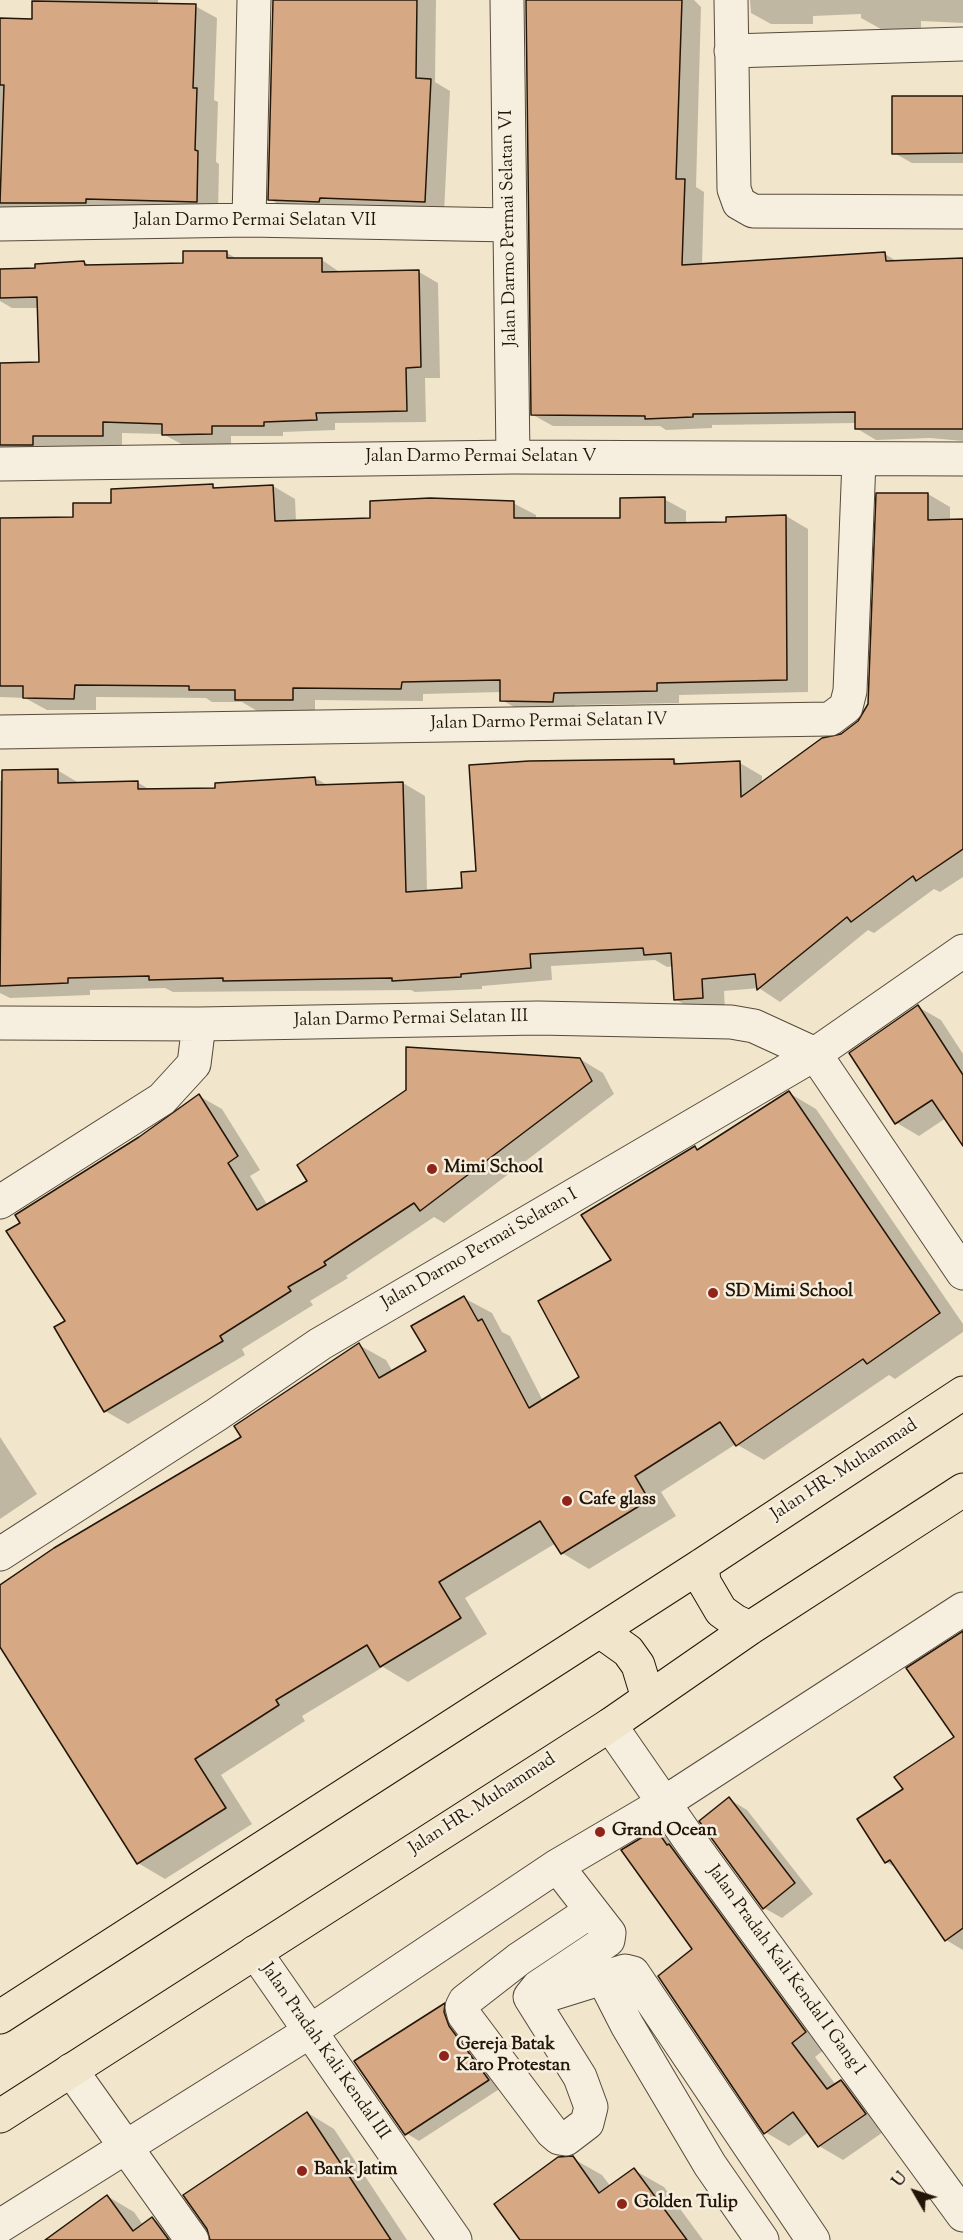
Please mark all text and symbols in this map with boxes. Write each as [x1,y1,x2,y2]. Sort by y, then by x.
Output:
street label: Jalan Darmo Permai Selatan VI [497,109,523,347]
street label: Jalan Darmo Permai Selatan VII [134,211,376,233]
street label: Jalan Darmo Permai Selatan V [365,447,597,469]
street label: Jalan Darmo Permai Selatan IV [430,710,668,736]
street label: Jalan Darmo Permai Selatan III [294,1007,528,1033]
place label: Mimi School [444,1158,543,1180]
marker: Mimi School [425,1162,439,1176]
street label: Jalan Darmo Permai Selatan I [378,1185,582,1315]
place label: SD Mimi School [725,1282,853,1304]
marker: SD Mimi School [706,1286,720,1300]
street label: Jalan HR. Muhammad [768,1416,922,1526]
place label: Cafe glass [579,1490,656,1512]
marker: Cafe glass [560,1494,574,1508]
street label: Jalan HR. Muhammad [406,1750,560,1860]
place label: Grand Ocean [612,1821,717,1843]
marker: Grand Ocean [593,1825,607,1839]
street label: Jalan Pradah Kali Kendal I Gang I [702,1862,868,2080]
street label: Jalan Pradah Kali Kendal III [255,1960,393,2144]
place label: Gereja Batak Karo Protestan [456,2035,571,2078]
marker: Gereja Batak Karo Protestan [437,2049,451,2063]
place label: Bank Jatim [314,2160,397,2182]
north arrow [885,2162,945,2222]
marker: Bank Jatim [295,2164,309,2178]
text: U [888,2168,914,2193]
place label: Golden Tulip [634,2193,738,2215]
marker: Golden Tulip [615,2197,629,2211]

